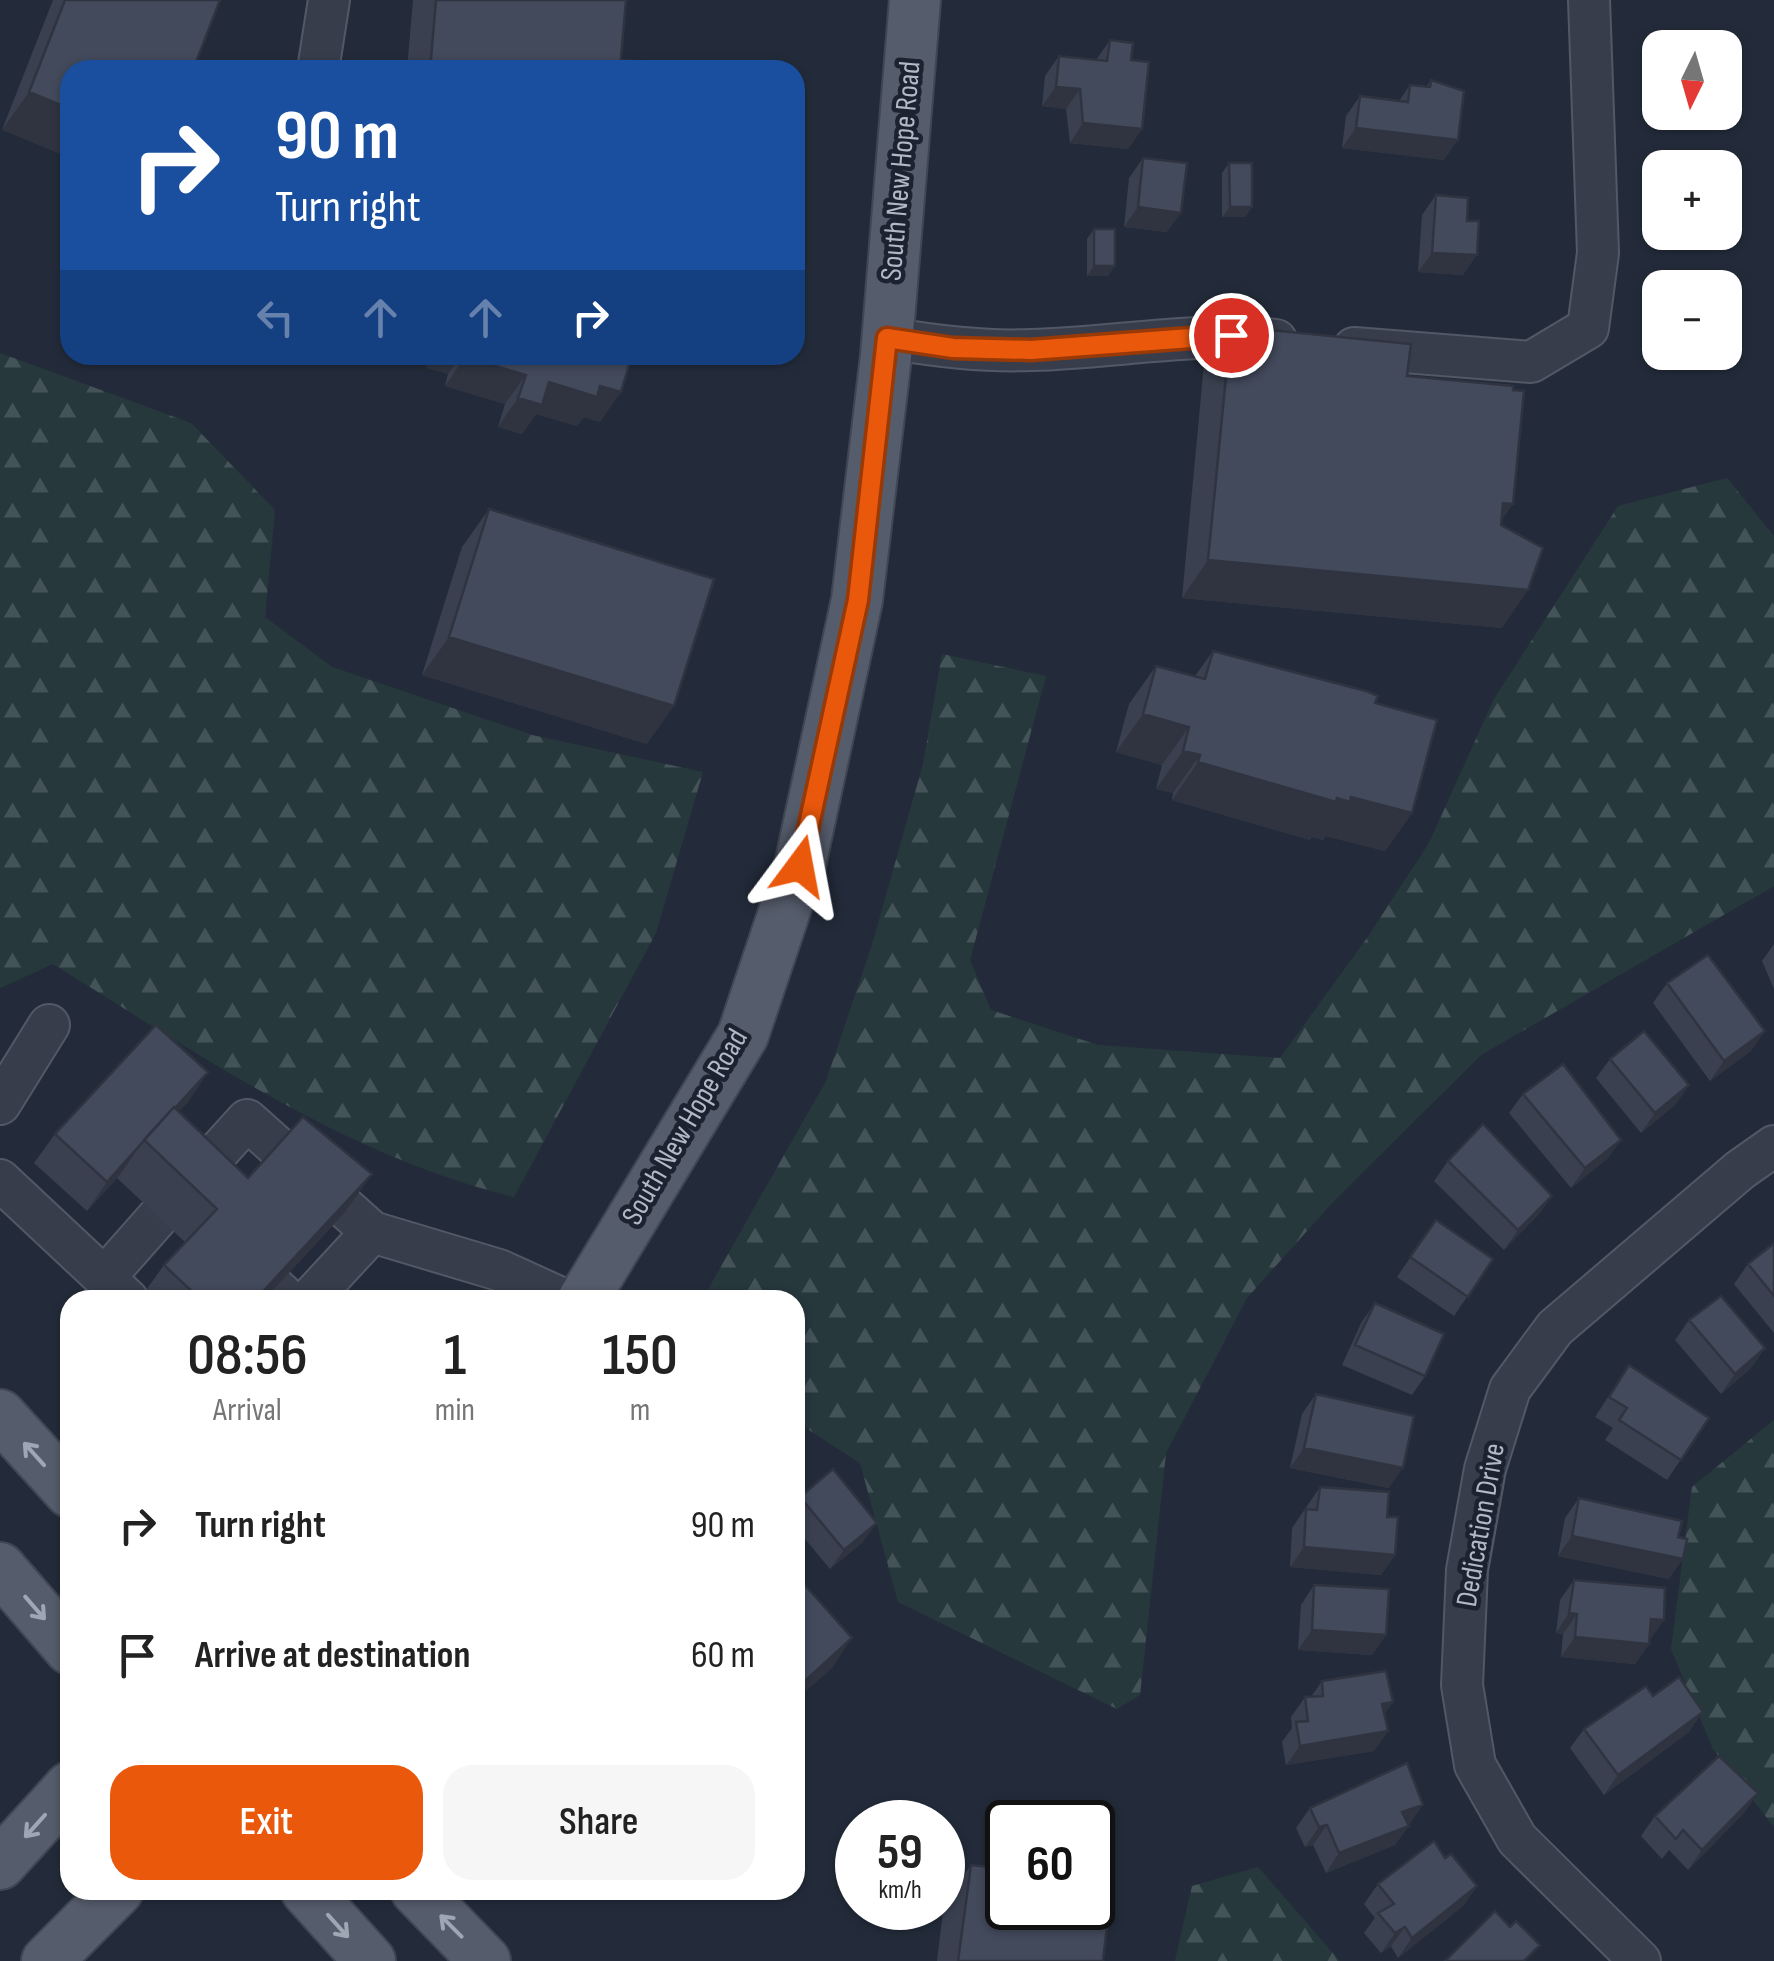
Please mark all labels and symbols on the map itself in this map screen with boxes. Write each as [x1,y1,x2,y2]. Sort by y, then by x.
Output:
north arrow [1642,30,1742,130]
street label: South New Hope Road [873,60,929,282]
pin [1189,293,1274,378]
position arrow [748,814,852,918]
street label: South New Hope Road [614,1023,756,1231]
street label: Dedication Drive [1449,1441,1513,1609]
one-way arrow [23,1442,46,1467]
one-way arrow [24,1595,46,1621]
speed limit sign: 60 [985,1800,1115,1930]
one-way arrow [24,1813,47,1838]
one-way arrow [326,1912,350,1938]
one-way arrow [439,1914,463,1938]

